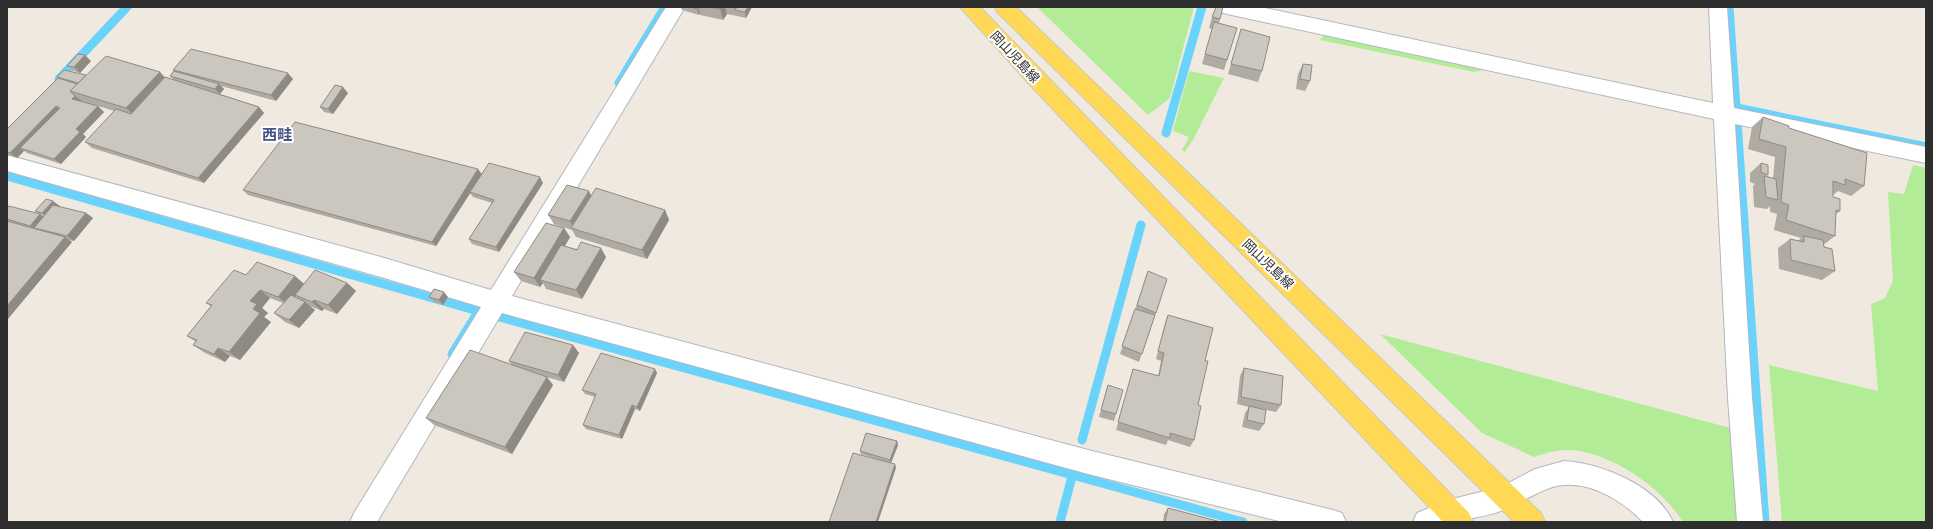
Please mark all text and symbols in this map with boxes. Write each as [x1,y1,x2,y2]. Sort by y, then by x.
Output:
street label: 岡山児島線 [987,28,1043,86]
district label: 西畦 [262,126,292,144]
street label: 岡山児島線 [1239,236,1297,292]

